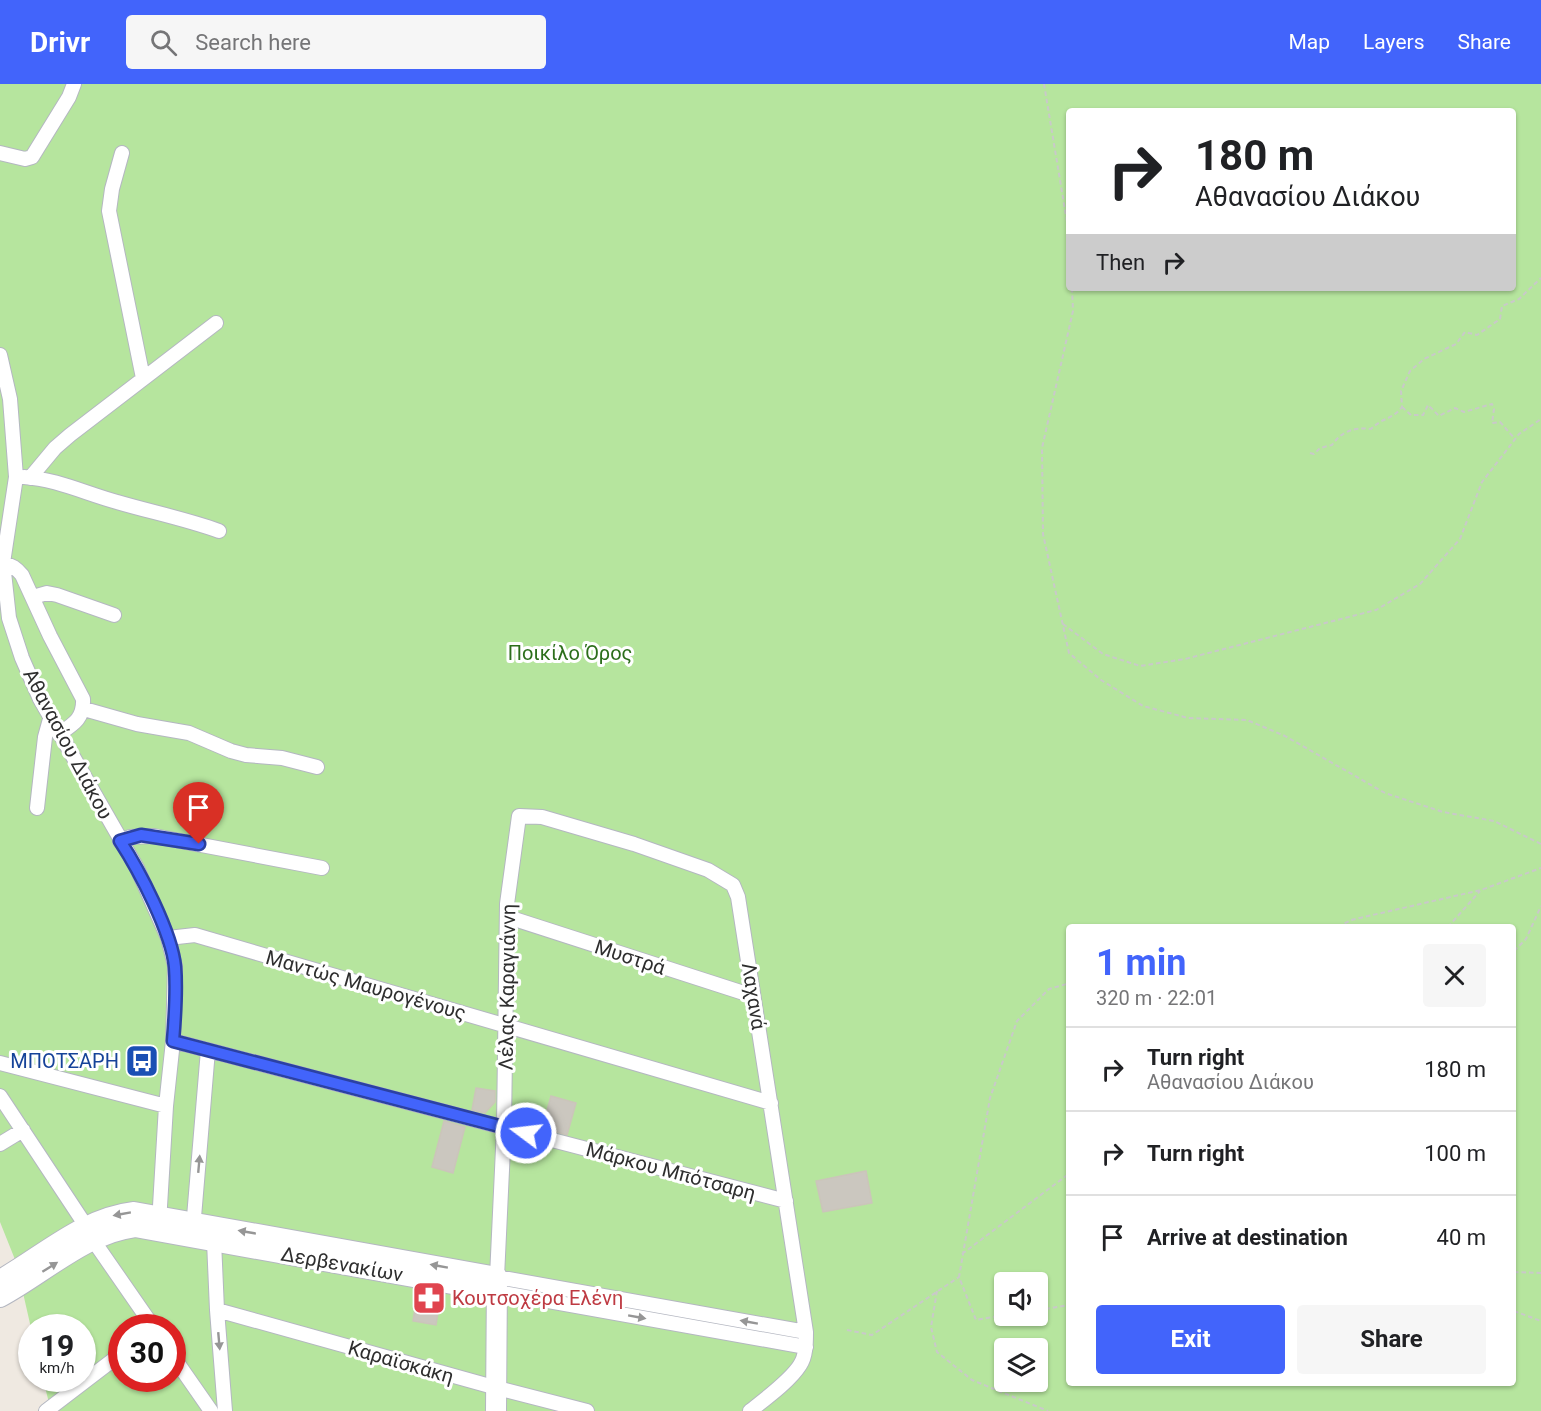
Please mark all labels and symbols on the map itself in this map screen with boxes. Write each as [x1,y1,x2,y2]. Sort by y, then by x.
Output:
park label: Ποικίλο Όρος [508,641,632,665]
street label: Αθανασίου Διάκου [18,665,118,823]
pin [173,782,224,844]
street label: Λέλας Καραγιάννη [494,903,520,1071]
street label: Μυστρά [592,934,669,980]
street label: Μαντώς Μαυρογένους [263,945,469,1025]
street label: Λαχανά [737,961,771,1032]
bus stop icon: ΜΠΟΤΣΑΡΗ [124,1043,160,1079]
place label: ΜΠΟΤΣΑΡΗ [10,1049,119,1073]
position arrow [494,1101,558,1165]
street label: Μάρκου Μπότσαρη [584,1137,758,1205]
one-way arrow [194,1154,204,1173]
one-way arrow [112,1210,131,1219]
one-way arrow [237,1227,256,1236]
street label: Δερβενακίων [279,1241,405,1287]
one-way arrow [42,1261,58,1272]
one-way arrow [429,1261,448,1270]
pharmacy icon: Κουτσοχέρα Ελένη [411,1280,447,1316]
place label: Κουτσοχέρα Ελένη [452,1286,623,1310]
one-way arrow [628,1313,647,1322]
speed limit sign: 30 [108,1314,186,1392]
one-way arrow [739,1317,758,1326]
one-way arrow [214,1332,224,1351]
street label: Καραϊσκάκη [345,1335,457,1389]

